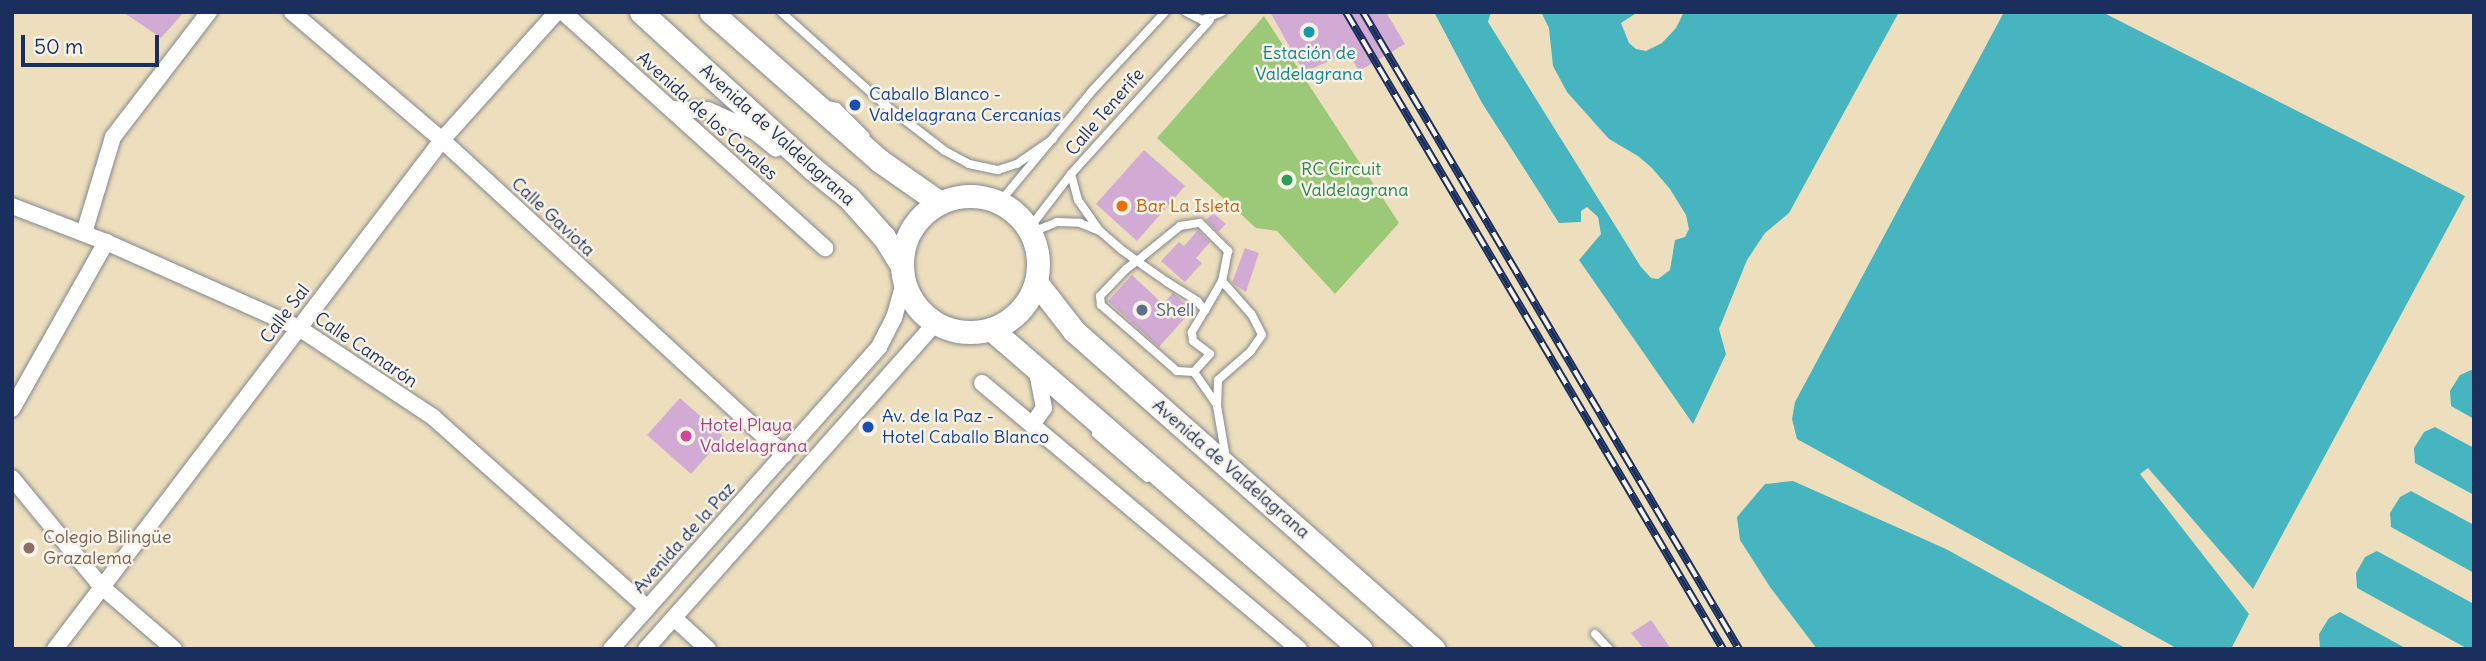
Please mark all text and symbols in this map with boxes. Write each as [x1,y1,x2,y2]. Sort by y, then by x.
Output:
scale bar [24,21,163,65]
marker: Estación de Valdelagrana [1301,24,1317,40]
text: 50 m [34,33,83,60]
place label: Estación de Valdelagrana [1255,43,1363,86]
street label: Avenida de los Corales [632,47,782,185]
street label: Avenida de Valdelagrana [695,60,859,210]
street label: Calle Tenerife [1061,64,1149,160]
place label: Caballo Blanco - Valdelagrana Cercanías [869,84,1061,126]
marker: Caballo Blanco - Valdelagrana Cercanías [847,97,863,113]
place label: RC Circuit Valdelagrana [1301,159,1408,202]
marker: RC Circuit Valdelagrana [1279,172,1295,188]
street label: Calle Gaviota [507,173,599,261]
place label: Bar La Isleta [1136,195,1240,217]
marker: Bar La Isleta [1114,198,1130,214]
street label: Calle Sal [256,280,314,348]
place label: Shell [1156,299,1194,321]
marker: Shell [1134,302,1150,318]
street label: Calle Camarón [310,308,422,392]
street label: Avenida de Valdelagrana [1148,395,1314,543]
place label: Av. de la Paz - Hotel Caballo Blanco [882,406,1049,448]
place label: Hotel Playa Valdelagrana [700,415,807,458]
marker: Av. de la Paz - Hotel Caballo Blanco [860,419,876,435]
marker: Hotel Playa Valdelagrana [678,428,694,444]
street label: Avenida de la Paz [629,478,739,598]
place label: Colegio Bilingüe Grazalema [43,527,171,570]
marker: Colegio Bilingüe Grazalema [21,540,37,556]

